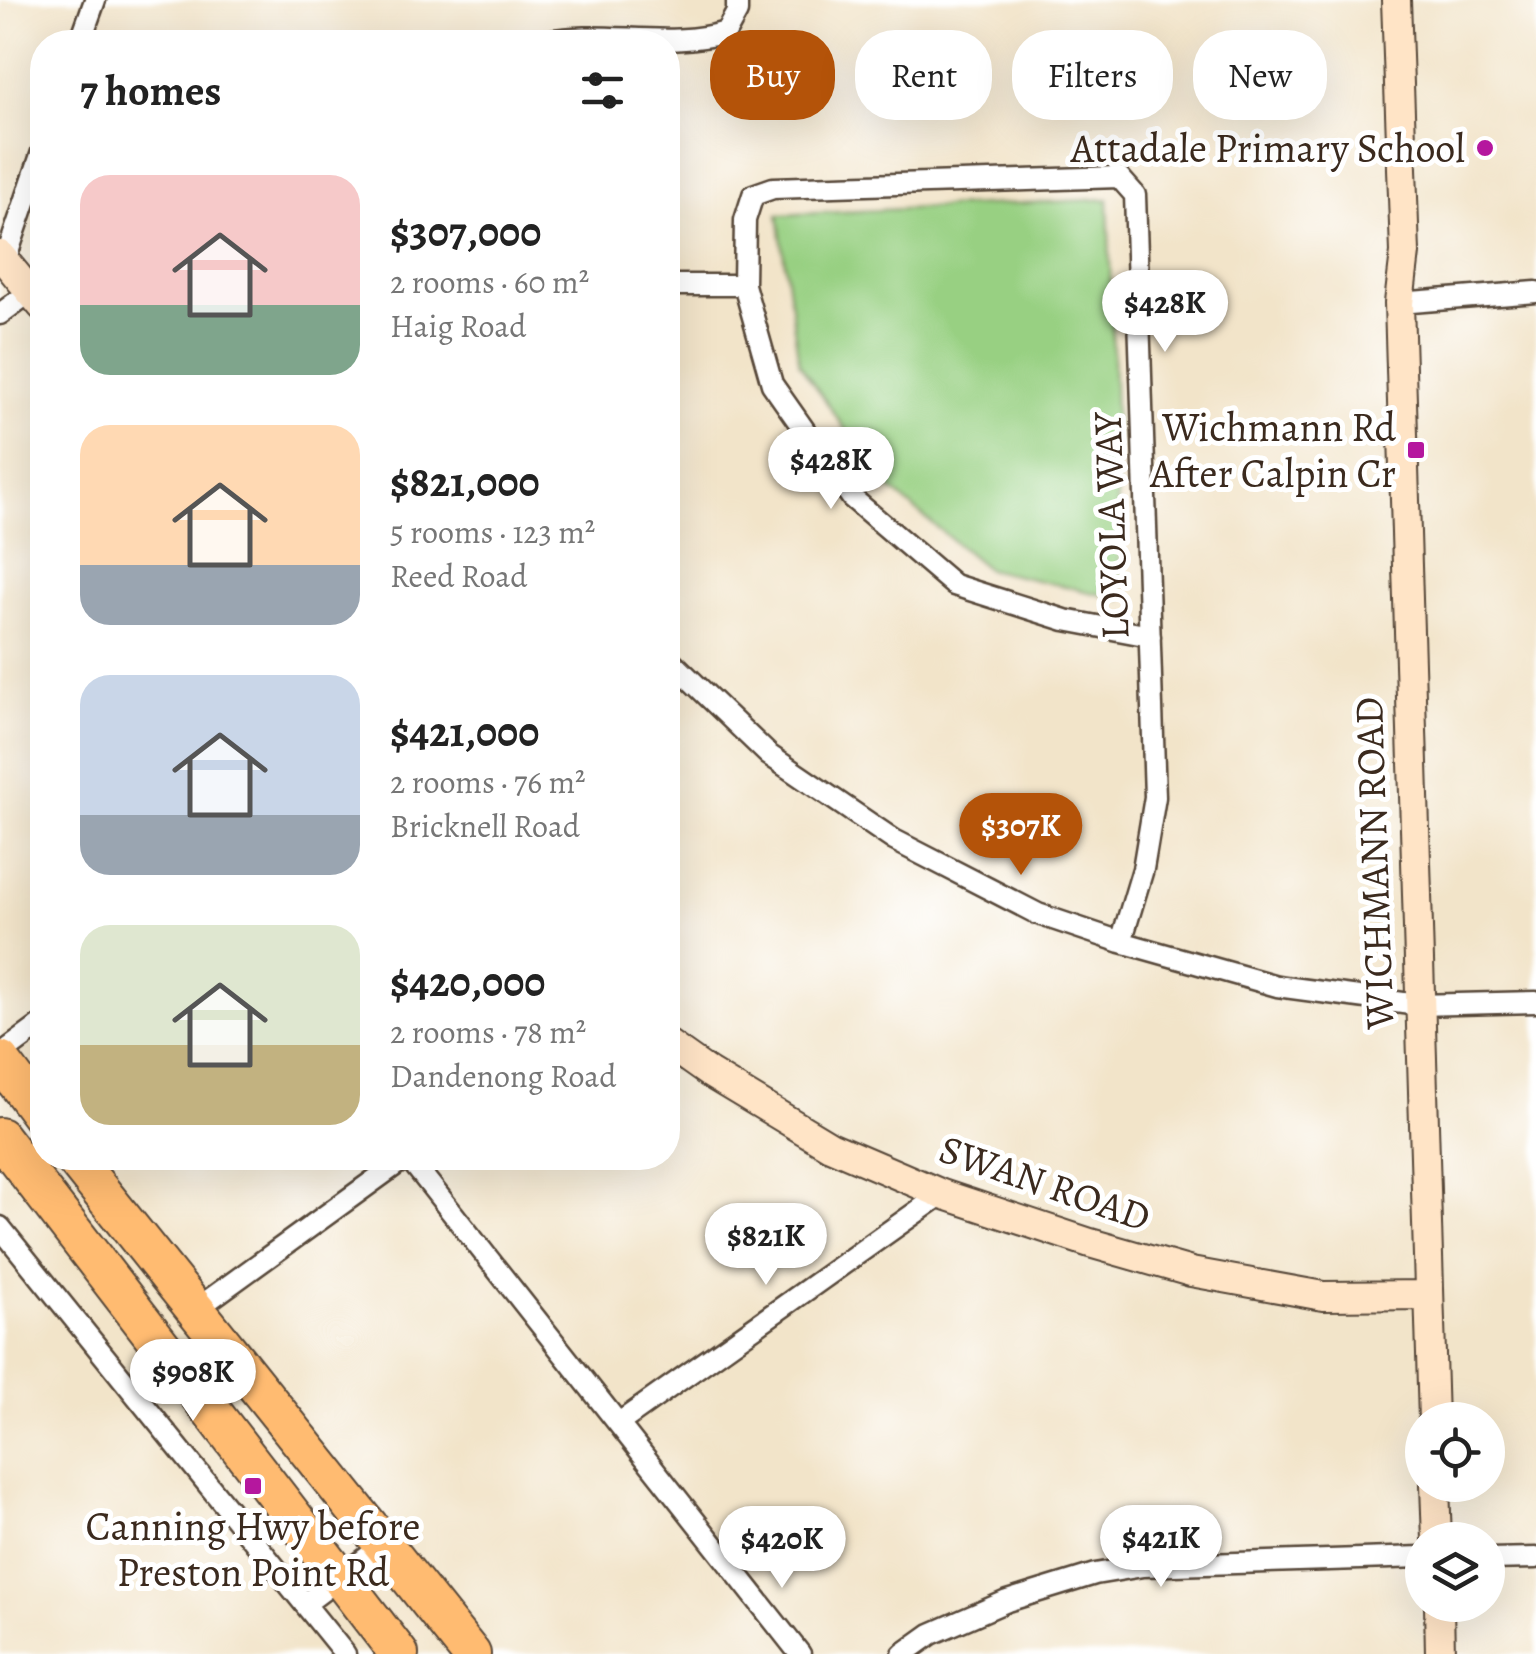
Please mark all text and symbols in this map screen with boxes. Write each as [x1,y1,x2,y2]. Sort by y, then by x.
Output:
chip: Buy [710,30,835,120]
chip: Rent [855,30,992,120]
chip: Filters [1012,30,1173,120]
chip: New [1193,30,1327,120]
text: 7 homes [80,62,221,119]
icon: filters [575,63,630,118]
place label: Attadale Primary School [1070,121,1465,176]
marker: Attadale Primary School [1474,137,1496,159]
text: $307,000 [390,203,541,260]
icon: home [160,215,280,335]
text: 2 rooms · 60 m² [390,260,589,304]
pin: $428K [1095,270,1235,355]
text: $428K [1124,280,1206,324]
text: Haig Road [390,304,526,348]
place label: Wichmann Rd After Calpin Cr [1149,400,1397,501]
street label: LOYOLA WAY [1080,410,1142,640]
pin: $428K [761,427,901,512]
text: $428K [790,437,872,481]
marker: Wichmann Rd After Calpin Cr [1405,439,1427,461]
text: $821,000 [390,453,540,510]
icon: home [160,465,280,585]
text: 5 rooms · 123 m² [390,510,595,554]
text: Reed Road [390,554,527,598]
street label: WICHMANN ROAD [1341,696,1407,1031]
text: $421,000 [390,703,539,760]
icon: home [160,715,280,835]
text: 2 rooms · 76 m² [390,760,586,804]
pin: $307K [951,793,1091,878]
text: $307K [981,803,1061,847]
text: Bricknell Road [390,804,580,848]
text: $420,000 [390,953,545,1010]
icon: home [160,965,280,1085]
text: 2 rooms · 78 m² [390,1010,586,1054]
text: Dandenong Road [390,1054,616,1098]
street label: SWAN ROAD [932,1121,1158,1245]
pin: $821K [696,1203,836,1288]
text: $821K [727,1213,805,1257]
pin: $908K [123,1339,263,1424]
text: $908K [152,1349,234,1393]
map controls [1405,1402,1505,1622]
button: locate [1405,1402,1505,1502]
marker: Canning Hwy before Preston Point Rd [242,1475,264,1497]
place label: Canning Hwy before Preston Point Rd [85,1499,421,1600]
pin: $421K [1091,1505,1231,1590]
pin: $420K [712,1506,852,1591]
text: $421K [1122,1515,1200,1559]
text: $420K [741,1516,823,1560]
button: layers [1405,1522,1505,1622]

